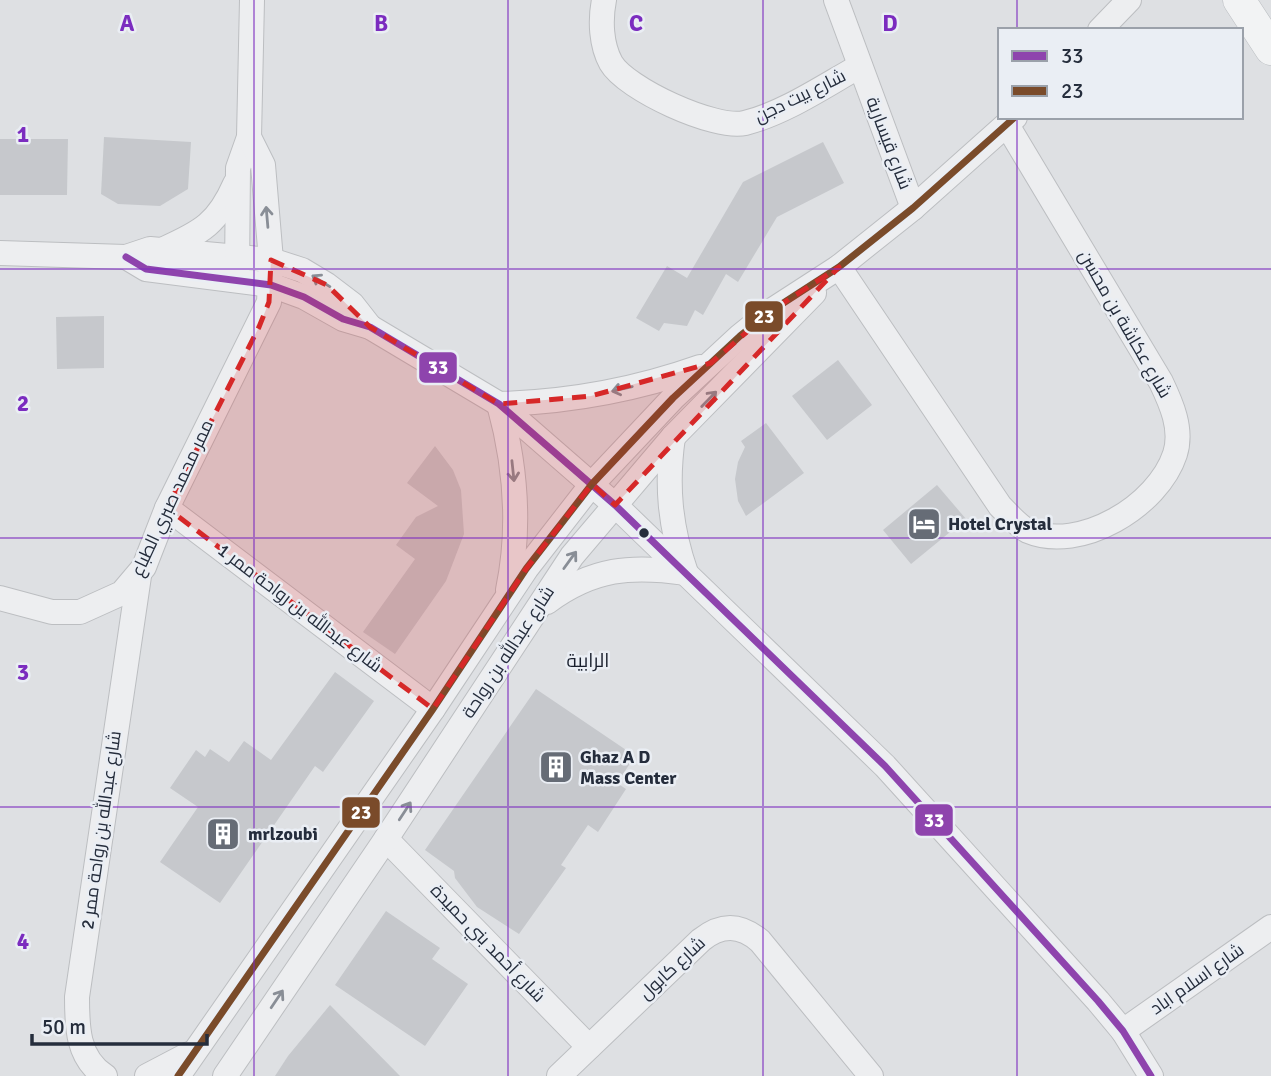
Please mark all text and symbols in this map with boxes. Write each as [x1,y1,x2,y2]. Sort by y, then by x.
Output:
text: A [120,9,135,38]
text: B [374,9,388,38]
text: C [629,9,643,38]
text: D [882,9,898,38]
legend [998,28,1243,119]
text: 33 [1061,43,1084,69]
street label: شارع بيت دجن [751,64,850,128]
text: 23 [1061,78,1084,104]
street label: شارع قيسارية [860,94,917,193]
text: 1 [17,120,29,149]
one-way arrow [260,206,273,229]
street label: شارع عكاشة بن محسن [1073,246,1176,402]
one-way arrow [311,274,331,288]
line badge: 23 [744,300,784,333]
text: 23 [754,305,774,329]
line badge: 33 [418,351,458,384]
text: 33 [428,356,448,380]
one-way arrow [611,383,634,397]
text: 2 [17,389,29,418]
one-way arrow [700,391,717,408]
street label: ممر محمد صبري الطباع [126,416,221,581]
one-way arrow [507,459,520,482]
hotel icon: Hotel Crystal [905,505,943,543]
place label: Hotel Crystal [948,513,1053,535]
unlabelled marker [637,526,651,540]
street label: شارع عبدالله بن رواحة ممر 1 [213,538,387,678]
one-way arrow [562,550,577,569]
street label: شارع عبدالله بن رواحة [456,581,560,723]
district label: الرابية [567,649,609,673]
text: 3 [17,658,29,687]
street label: شارع عبدالله بن رواحة ممر 2 [75,729,127,931]
place label: Ghaz A D Mass Center [580,746,677,789]
building icon: Ghaz A D Mass Center [537,748,575,786]
line badge: 23 [341,796,381,829]
text: 23 [351,801,371,825]
one-way arrow [397,802,412,821]
line badge: 33 [914,803,954,837]
text: 33 [924,809,944,833]
building icon: mrlzoubi [204,815,242,853]
place label: mrlzoubi [248,823,318,845]
street label: شارع أحمد بني حميدة [424,879,550,1009]
text: 4 [17,927,29,956]
street label: شارع كابول [634,932,710,1005]
street label: شارع اسلام اباد [1146,939,1249,1020]
one-way arrow [270,990,284,1009]
scale bar [32,1002,206,1046]
text: 50 m [42,1014,86,1040]

